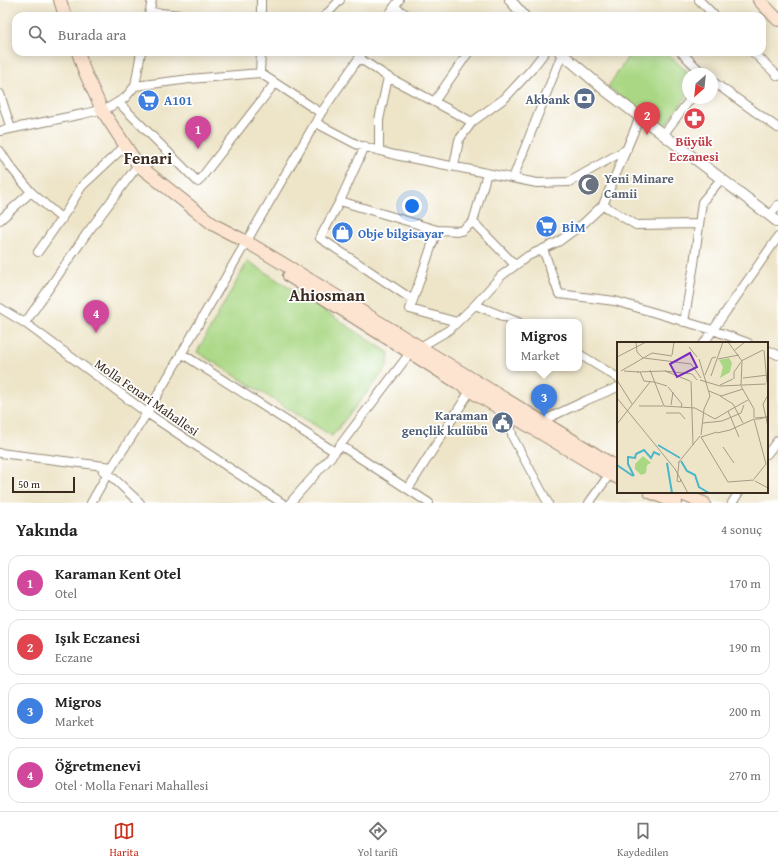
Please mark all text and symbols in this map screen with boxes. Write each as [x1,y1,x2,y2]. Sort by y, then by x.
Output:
search box [12,12,766,56]
icon: search [26,23,48,45]
text: Burada ara [58,24,126,45]
north arrow [682,68,718,104]
bank icon: Akbank [572,86,598,112]
supermarket icon: A101 [136,87,162,113]
place label: Akbank [525,90,571,109]
place label: A101 [164,91,193,110]
pin: 2 [634,102,660,135]
pharmacy icon: Büyük Eczanesi [681,106,707,132]
pin: 1 [185,116,211,149]
place label: Büyük Eczanesi [669,132,719,166]
district label: Fenari [124,145,172,170]
place label: Yeni Minare Camii [604,169,674,203]
mosque icon: Yeni Minare Camii [575,172,601,198]
your location [402,196,422,216]
supermarket icon: BİM [534,214,560,240]
place label: BİM [562,218,586,237]
shop icon: Obje bilgisayar [330,220,356,246]
place label: Obje bilgisayar [358,224,444,243]
district label: Ahiosman [289,282,365,307]
pin: 4 [83,300,109,333]
popup [506,319,582,371]
text: Migros [521,325,567,346]
inset map [617,342,768,493]
text: Market [521,346,560,365]
street label: Molla Fenari Mahallesi [91,354,203,441]
pin: 3 [531,384,557,417]
place label: Karaman gençlik kulübü [402,406,489,440]
public building icon: Karaman gençlik kulübü [490,409,516,435]
scale bar [12,475,75,494]
text: 50 m [18,476,40,492]
text: Yakında [16,517,78,542]
text: 4 sonuç [721,520,762,539]
text: Karaman Kent Otel [55,563,181,584]
text: 1 [27,574,33,593]
text: 170 m [729,574,761,593]
text: Otel [55,584,77,603]
text: Işık Eczanesi [55,627,140,648]
text: 2 [27,638,33,657]
text: 190 m [729,638,761,657]
text: Eczane [55,648,93,667]
text: Migros [55,691,102,712]
text: 3 [27,702,33,721]
text: 200 m [729,702,761,721]
text: Market [55,712,94,731]
text: Öğretmenevi [55,755,141,776]
text: 4 [27,766,33,785]
text: 270 m [729,766,761,785]
text: Otel · Molla Fenari Mahallesi [55,776,208,795]
tab: Harita [109,820,139,860]
tab: Yol tarifi [358,820,398,860]
tab: Kaydedilen [617,820,669,860]

